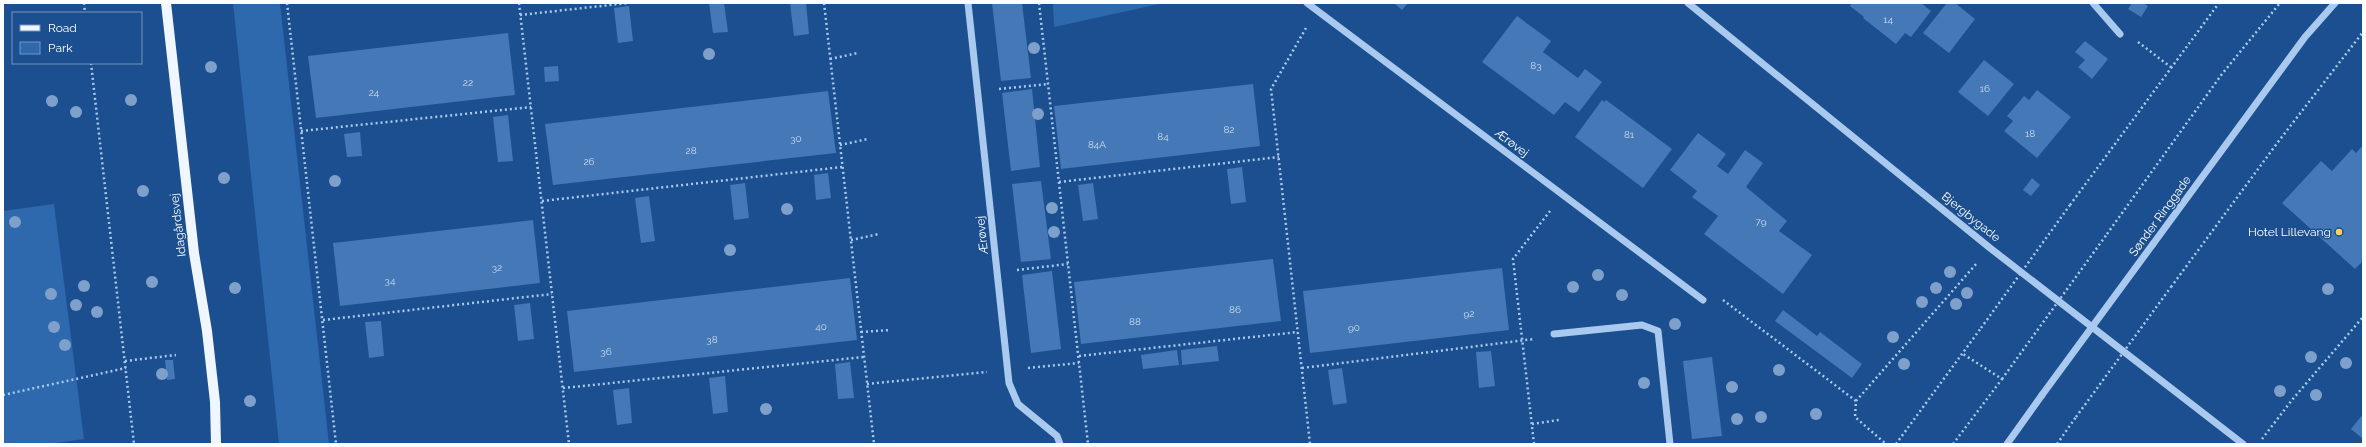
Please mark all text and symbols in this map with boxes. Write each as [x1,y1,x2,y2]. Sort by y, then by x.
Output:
legend [12,12,142,64]
house number: 14 [1883,14,1893,25]
text: Road [48,21,77,35]
text: Park [48,41,73,55]
house number: 83 [1530,60,1542,71]
house number: 22 [463,77,473,88]
house number: 16 [1980,83,1990,94]
house number: 24 [369,87,380,98]
house number: 82 [1223,124,1235,135]
street label: Ærøvej [1492,125,1532,160]
house number: 18 [2025,128,2035,139]
house number: 81 [1624,129,1635,140]
house number: 84 [1157,131,1169,142]
house number: 30 [790,133,802,144]
house number: 84A [1088,139,1106,150]
house number: 28 [685,145,697,156]
house number: 26 [583,156,595,167]
street label: Sønder Ringgade [2126,173,2194,259]
street label: Bjergbygade [1939,189,2003,245]
street label: Idagårdsvej [167,192,189,258]
street label: Ærøvej [973,215,991,256]
house number: 79 [1755,216,1767,227]
place label: Hotel Lillevang [2248,225,2331,239]
marker: Hotel Lillevang [2334,227,2344,237]
house number: 32 [492,262,502,273]
house number: 34 [385,275,396,286]
house number: 86 [1229,304,1241,315]
house number: 92 [1463,308,1475,319]
house number: 88 [1129,316,1141,327]
house number: 40 [815,321,827,332]
house number: 90 [1348,322,1360,333]
house number: 38 [706,334,718,345]
house number: 36 [600,346,612,357]

